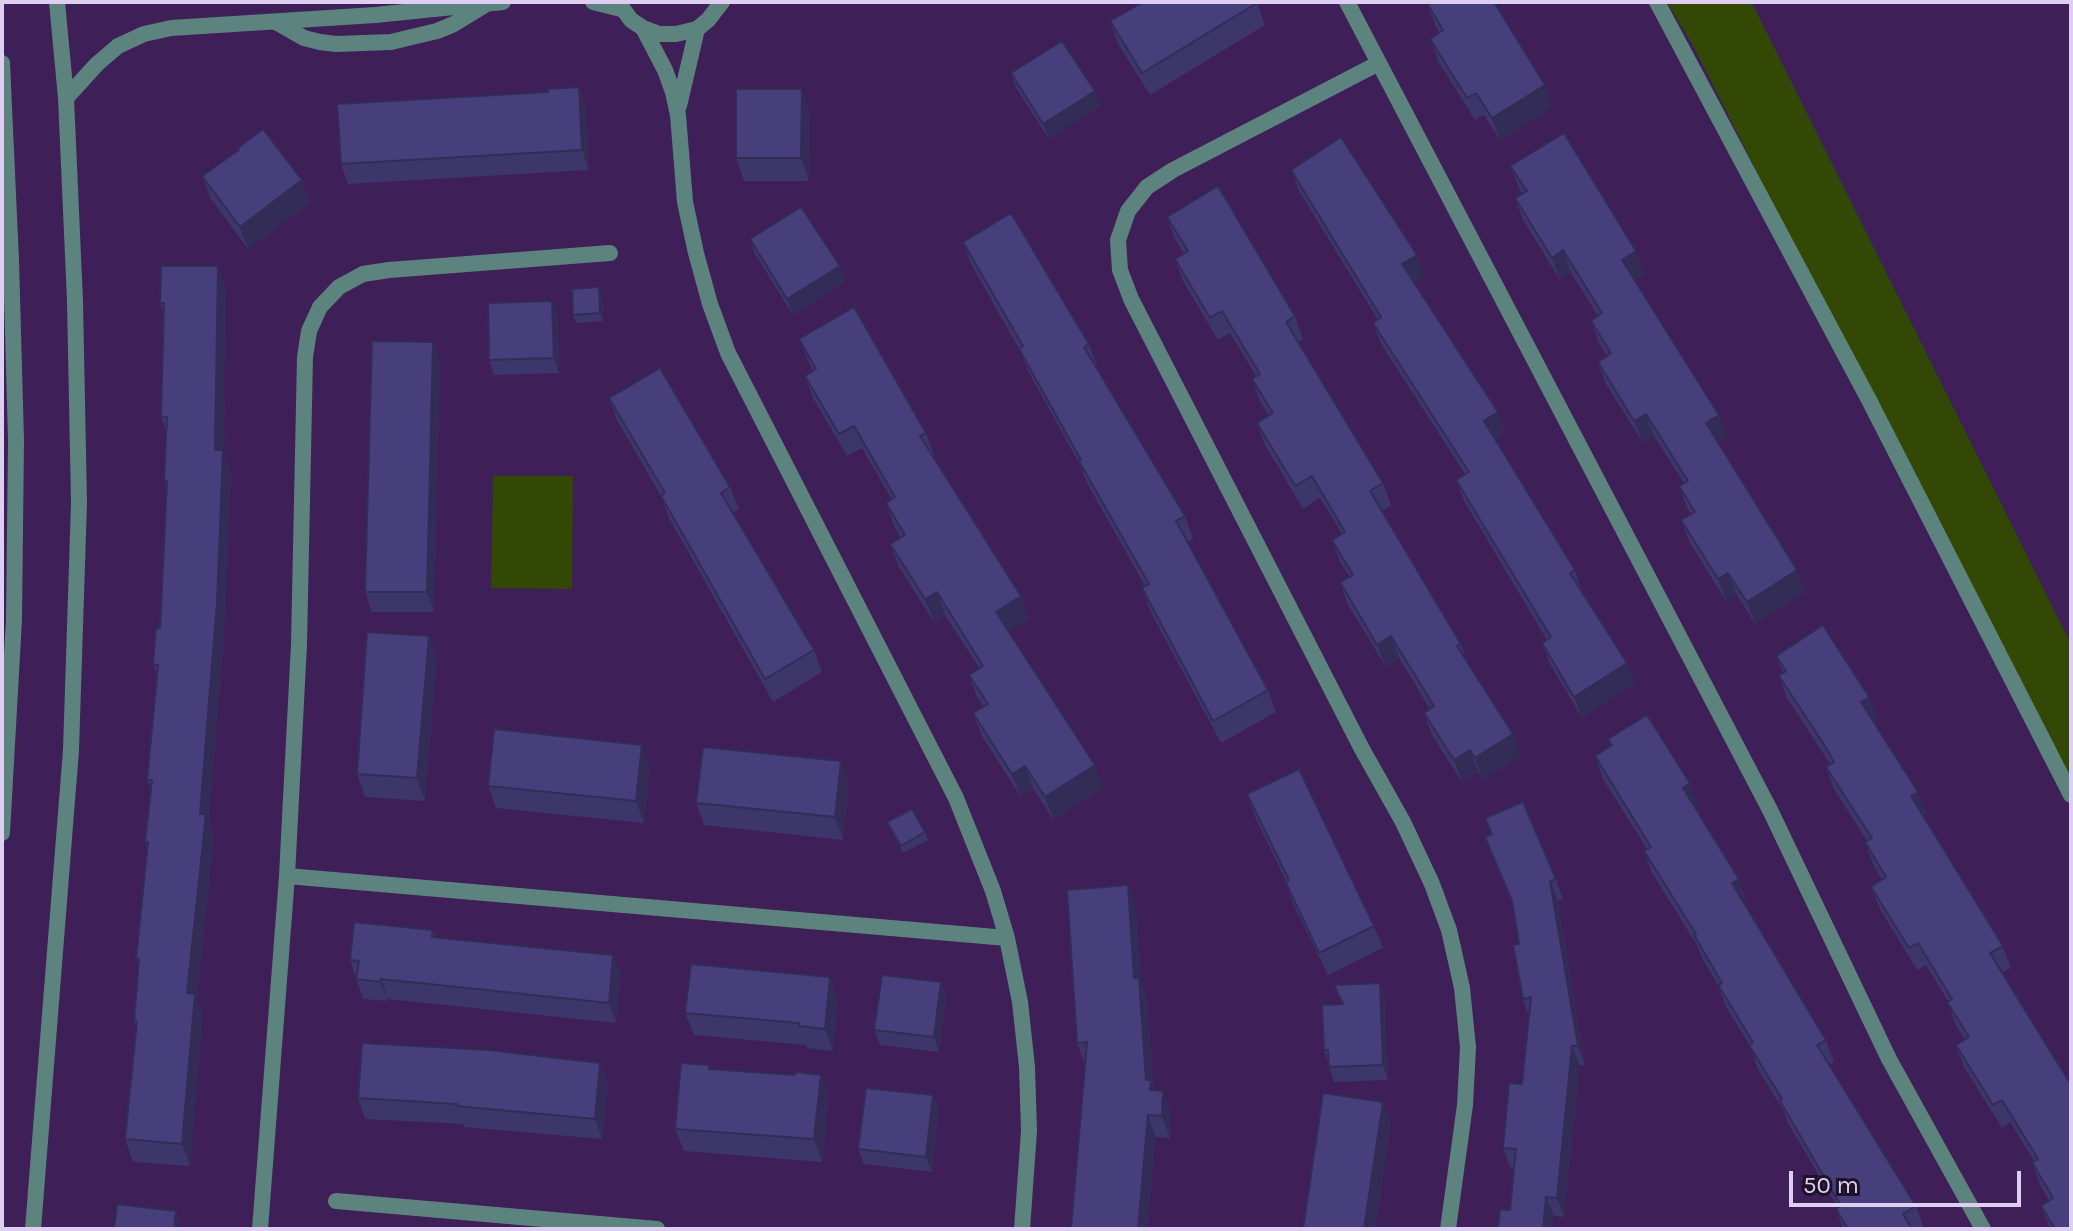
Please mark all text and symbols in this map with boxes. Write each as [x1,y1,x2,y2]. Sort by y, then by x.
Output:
scale bar [1793,1155,2025,1205]
text: 50 m [1803,1171,1859,1199]

